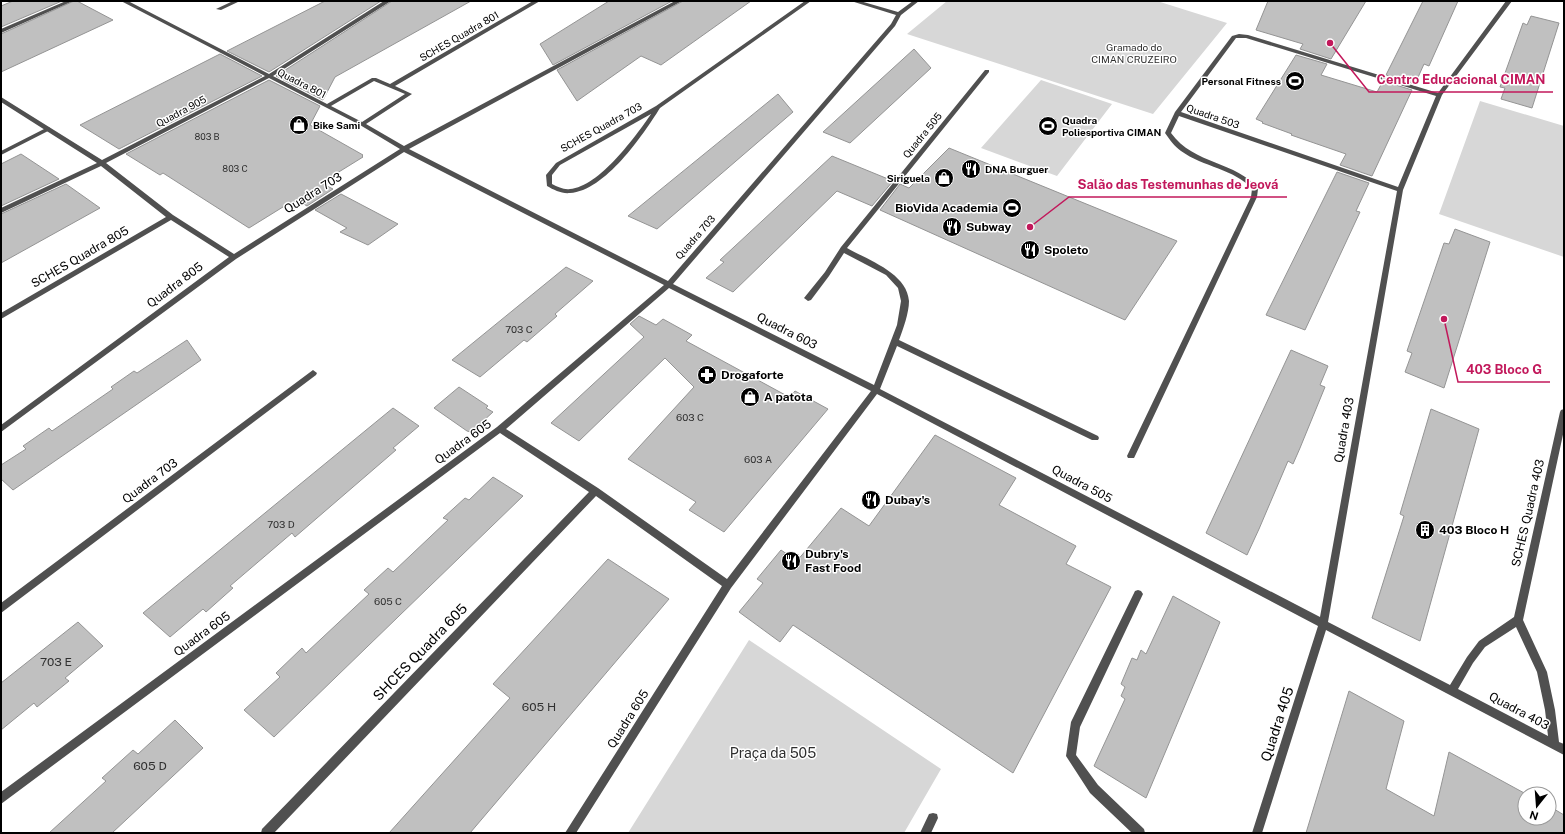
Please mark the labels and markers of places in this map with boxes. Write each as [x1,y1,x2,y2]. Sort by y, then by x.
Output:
callout: Centro Educacional CIMAN [1369,67,1553,92]
sports icon: Personal Fitness [1284,70,1306,92]
place label: Personal Fitness [1201,75,1281,87]
shop icon: Bike Sami [288,114,310,136]
place label: Quadra Poliesportiva CIMAN [1062,114,1161,138]
sports icon: Quadra Poliesportiva CIMAN [1037,115,1059,137]
place label: Bike Sami [313,119,361,131]
restaurant icon: DNA Burguer [960,158,982,180]
place label: DNA Burguer [985,163,1048,175]
shop icon: Siriguela [933,167,955,189]
place label: Siriguela [887,172,930,184]
callout: Salão das Testemunhas de Jeová [1069,172,1287,197]
sports icon: BioVida Academia [1001,197,1023,219]
place label: BioVida Academia [895,201,998,215]
restaurant icon: Subway [941,216,963,238]
place label: Subway [966,220,1011,234]
restaurant icon: Spoleto [1019,239,1041,261]
place label: Spoleto [1044,243,1089,257]
callout: 403 Bloco G [1458,357,1550,382]
pharmacy icon: Drogaforte [696,364,718,386]
place label: Drogaforte [721,368,784,382]
shop icon: A patota [739,386,761,408]
place label: A patota [764,390,813,404]
restaurant icon: Dubay's [860,489,882,511]
place label: Dubay's [885,493,930,507]
building icon: 403 Bloco H [1414,519,1436,541]
place label: 403 Bloco H [1439,523,1509,537]
place label: Dubry's Fast Food [805,547,861,575]
restaurant icon: Dubry's Fast Food [780,550,802,572]

